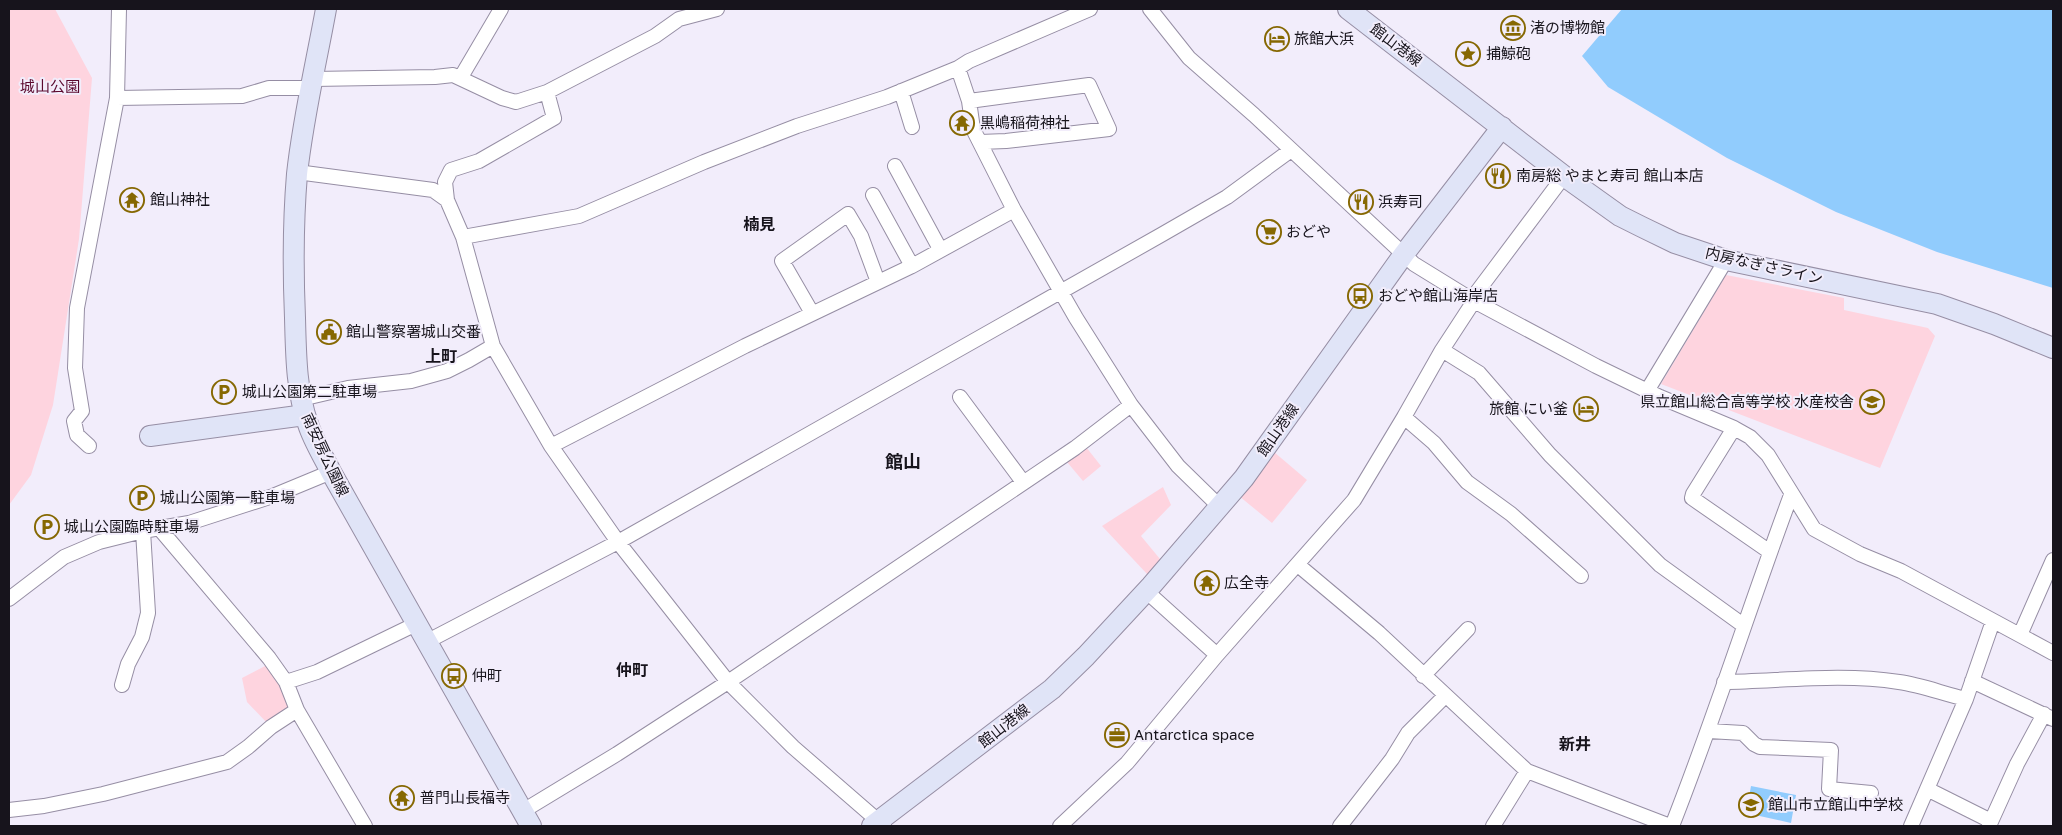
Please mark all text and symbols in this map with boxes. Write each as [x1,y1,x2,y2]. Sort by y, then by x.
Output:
museum icon: 渚の博物館 [1500,15,1526,41]
place label: 渚の博物館 [1530,18,1605,36]
street label: 館山港線 [1367,19,1426,69]
hotel icon: 旅館大浜 [1264,26,1290,52]
place label: 旅館大浜 [1294,29,1354,47]
place icon: 捕鯨砲 [1455,41,1481,67]
place label: 捕鯨砲 [1486,44,1531,62]
park label: 城山公園 [20,77,80,95]
temple icon: 黒嶋稲荷神社 [949,110,975,136]
place label: 黒嶋稲荷神社 [980,113,1070,131]
restaurant icon: 南房総 やまと寿司 館山本店 [1485,163,1511,189]
place label: 南房総 やまと寿司 館山本店 [1516,166,1704,184]
temple icon: 館山神社 [119,187,145,213]
restaurant icon: 浜寿司 [1348,189,1374,215]
place label: 館山神社 [150,190,210,208]
place label: 浜寿司 [1378,192,1423,210]
district label: 楠見 [743,214,775,234]
supermarket icon: おどや [1256,219,1282,245]
place label: おどや [1286,222,1331,240]
street label: 内房なぎさライン [1704,243,1825,287]
bus stop icon: おどや館山海岸店 [1347,283,1373,309]
place label: おどや館山海岸店 [1378,286,1498,304]
public building icon: 館山警察署城山交番 [316,319,342,345]
place label: 館山警察署城山交番 [346,322,481,340]
district label: 上町 [425,346,457,366]
parking icon: 城山公園第二駐車場 [211,379,237,405]
place label: 城山公園第二駐車場 [242,382,377,400]
school or university icon: 県立館山総合高等学校 水産校舎 [1859,389,1885,415]
place label: 県立館山総合高等学校 水産校舎 [1640,392,1854,410]
hotel icon: 旅館 にい釜 [1573,396,1599,422]
place label: 旅館 にい釜 [1489,399,1568,417]
street label: 館山港線 [1253,400,1302,459]
street label: 南安房公園線 [299,410,353,499]
district label: 館山 [885,450,921,472]
parking icon: 城山公園第一駐車場 [129,485,155,511]
place label: 城山公園第一駐車場 [160,488,295,506]
parking icon: 城山公園臨時駐車場 [34,514,60,540]
place label: 城山公園臨時駐車場 [64,517,199,535]
temple icon: 広全寺 [1194,570,1220,596]
place label: 広全寺 [1224,573,1269,591]
district label: 仲町 [616,660,648,680]
bus stop icon: 仲町 [441,663,467,689]
place label: 仲町 [472,666,502,684]
street label: 館山港線 [974,700,1033,751]
office icon: Antarctica space [1104,722,1130,748]
place label: Antarctica space [1134,725,1255,743]
district label: 新井 [1559,734,1591,754]
temple icon: 普門山長福寺 [389,785,415,811]
place label: 普門山長福寺 [420,788,510,806]
school or university icon: 館山市立館山中学校 [1738,792,1764,818]
place label: 館山市立館山中学校 [1768,795,1903,813]

